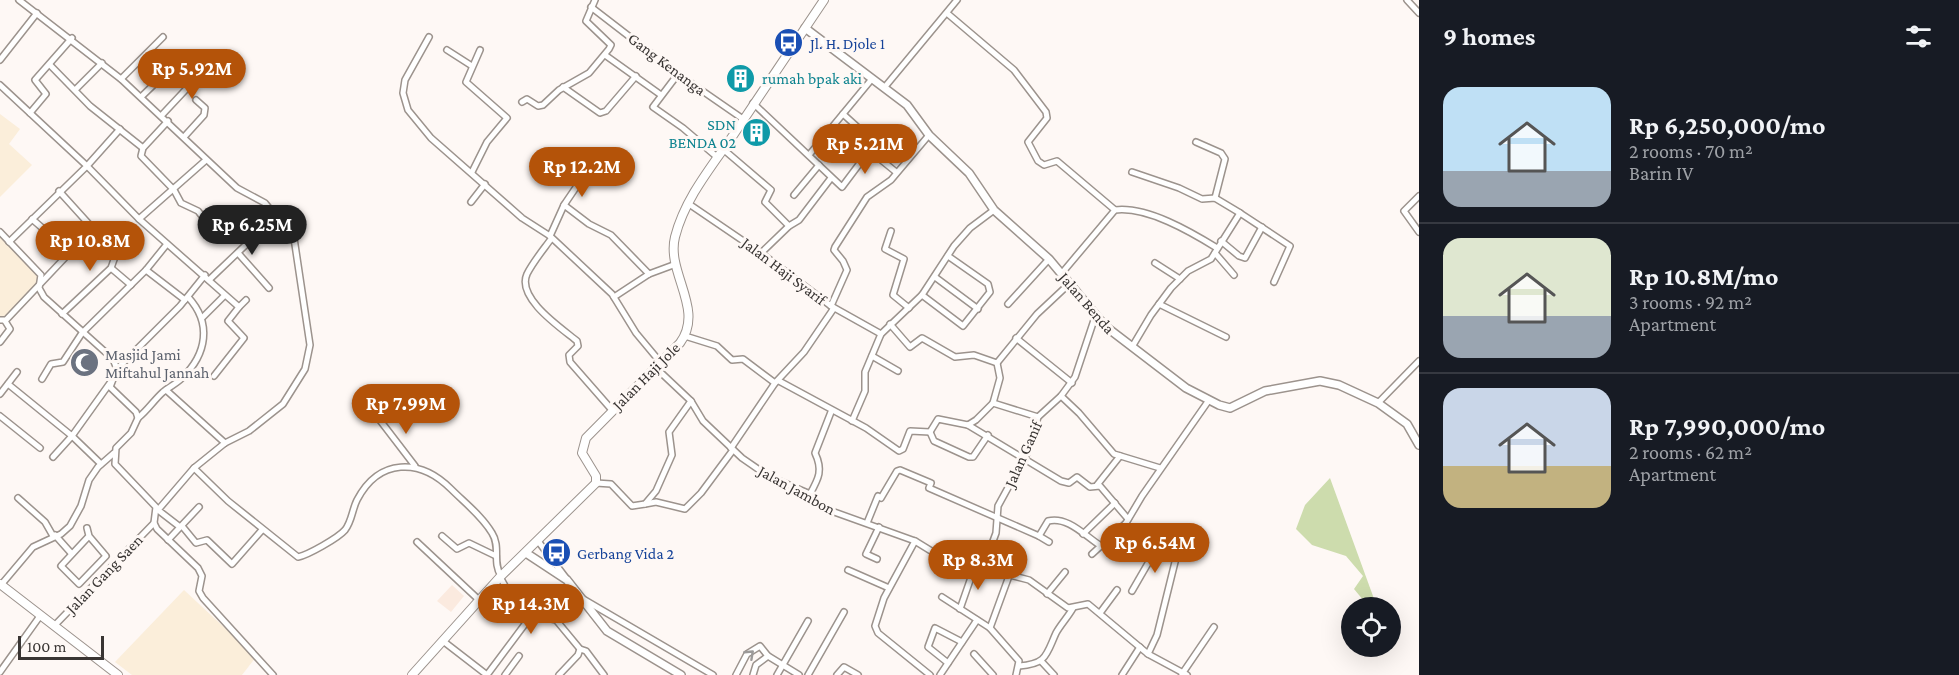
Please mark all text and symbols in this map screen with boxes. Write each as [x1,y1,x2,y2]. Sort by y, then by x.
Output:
icon: filters [1902,20,1935,53]
text: 9 homes [1443,22,1535,51]
bus stop icon: Jl. H. Djole 1 [773,27,805,59]
street label: Gang Kenanga [624,29,710,100]
place label: Jl. H. Djole 1 [808,35,885,53]
pin: Rp 5.92M [130,49,254,100]
text: Rp 5.92M [152,57,232,79]
building icon: rumah bpak aki [725,62,757,94]
place label: rumah bpak aki [762,70,862,88]
icon: home [1491,111,1563,183]
text: Rp 6,250,000/mo [1629,111,1826,140]
place label: SDN BENDA 02 [669,116,736,151]
building icon: SDN BENDA 02 [741,117,773,149]
pin: Rp 5.21M [803,124,927,175]
text: Rp 5.21M [826,132,904,154]
text: 2 rooms · 70 m² [1629,140,1753,162]
pin: Rp 12.2M [520,147,644,198]
text: Rp 12.2M [543,155,621,177]
text: Barin IV [1629,162,1694,184]
pin: Rp 6.25M [190,205,314,256]
text: Rp 6.25M [212,213,292,235]
pin: Rp 10.8M [28,221,152,272]
text: Rp 10.8M [50,229,130,251]
street label: Jalan Haji Syarif [736,233,830,310]
icon: home [1491,262,1563,334]
text: Rp 10.8M/mo [1629,262,1779,291]
street label: Jalan Benda [1054,267,1119,338]
text: 3 rooms · 92 m² [1629,291,1752,313]
text: Apartment [1629,313,1716,335]
street label: Jalan Haji Jole [607,339,684,415]
place label: Masjid Jami Miftahul Jannah [105,346,210,382]
mosque icon: Masjid Jami Miftahul Jannah [68,347,100,379]
pin: Rp 7.99M [344,384,468,435]
text: Rp 7.99M [366,392,446,414]
icon: home [1491,412,1563,484]
text: Rp 7,990,000/mo [1629,412,1825,441]
street label: Jalan Ganif [1000,417,1047,492]
text: 2 rooms · 62 m² [1629,441,1752,463]
street label: Jalan Jambon [753,461,839,519]
text: Apartment [1629,463,1716,485]
pin: Rp 6.54M [1093,523,1217,574]
street label: Jalan Gang Saen [61,531,147,619]
text: Rp 6.54M [1114,531,1196,553]
bus stop icon: Gerbang Vida 2 [540,537,572,569]
pin: Rp 8.3M [923,540,1033,591]
place label: Gerbang Vida 2 [577,545,675,563]
text: Rp 8.3M [942,548,1014,570]
pin: Rp 14.3M [469,584,593,635]
text: Rp 14.3M [492,592,570,614]
map controls [1341,597,1401,657]
button: locate [1341,597,1401,657]
scale bar [18,633,104,660]
text: 100 m [27,638,66,655]
one-way arrow [744,650,754,661]

